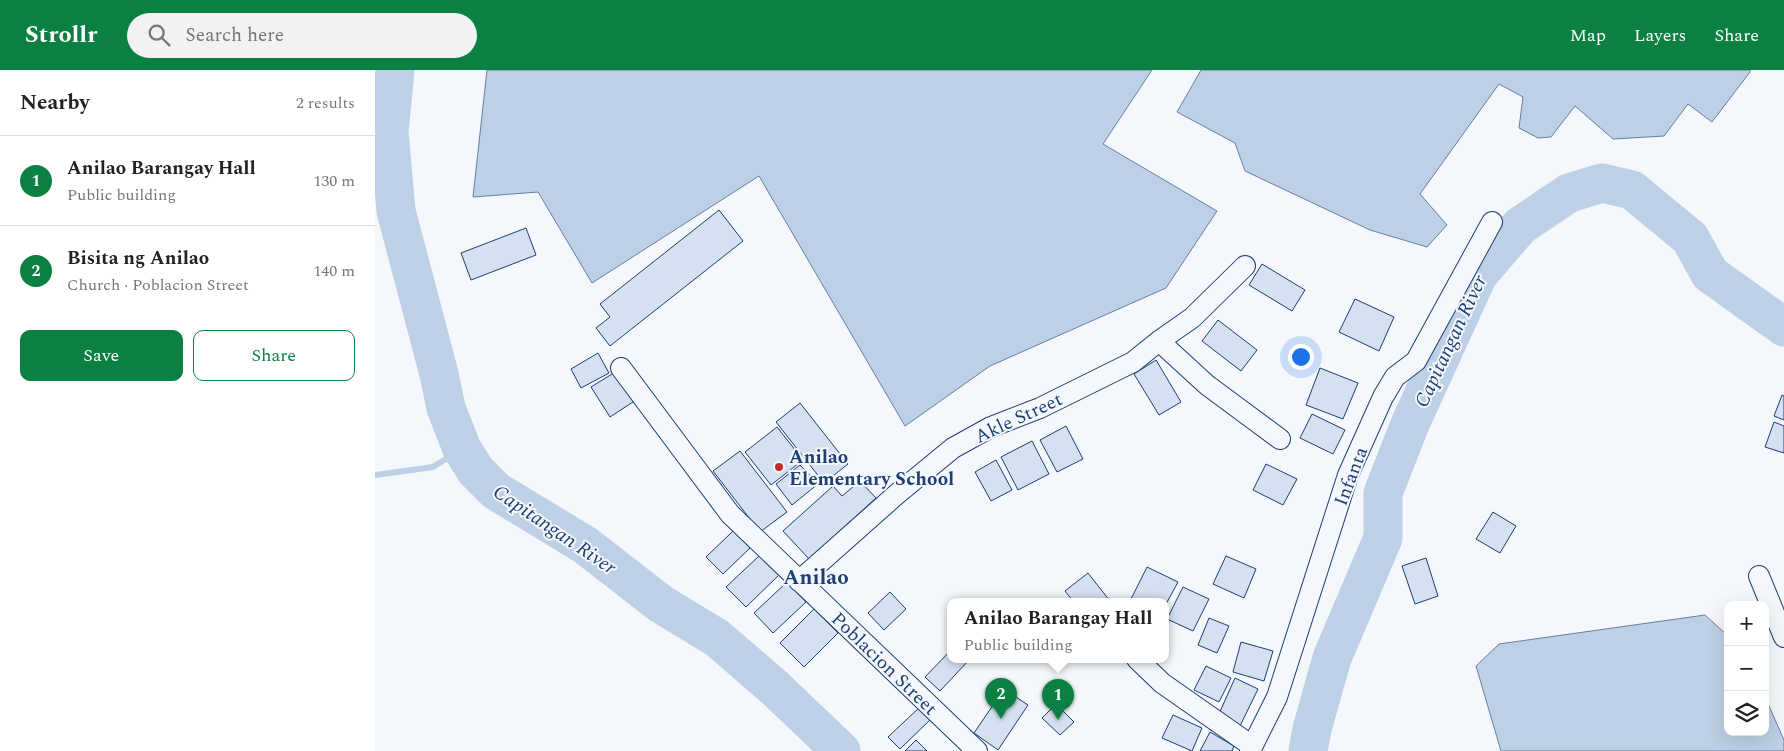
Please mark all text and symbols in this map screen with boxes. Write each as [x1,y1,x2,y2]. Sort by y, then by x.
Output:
search box [127,13,477,58]
text: Strollr [25,17,97,53]
icon: search [145,21,173,49]
text: Search here [185,21,284,50]
text: Map [1570,22,1606,49]
text: Layers [1634,22,1686,49]
text: Share [1714,22,1759,49]
text: Nearby [20,87,90,119]
text: 2 results [296,91,355,115]
text: Anilao Barangay Hall [67,154,256,183]
text: 1 [32,169,40,193]
text: 130 m [313,169,355,193]
text: Public building [67,183,176,207]
text: Bisita ng Anilao [67,244,209,273]
text: 2 [32,259,40,283]
text: 140 m [313,259,355,283]
water label: Capitangan River [1407,269,1495,413]
text: Church · Poblacion Street [67,273,249,297]
button: Save [20,330,183,381]
button: Share [193,330,355,381]
your location [1288,344,1314,370]
street label: Akle Street [970,385,1068,451]
street label: Infanta [1327,442,1376,510]
place label: Anilao Elementary School [789,443,954,494]
marker: Anilao Elementary School [773,461,785,473]
water label: Capitangan River [487,477,623,583]
district label: Anilao [783,562,849,594]
popup [947,598,1169,663]
map controls [1724,601,1769,736]
button: + [1724,601,1769,646]
text: Anilao Barangay Hall [964,604,1152,633]
street label: Poblacion Street [824,606,944,723]
text: Public building [964,633,1073,657]
button: − [1724,646,1769,691]
pin: 2 [985,678,1017,719]
pin: 1 [1042,679,1074,720]
button: layers [1724,691,1769,736]

